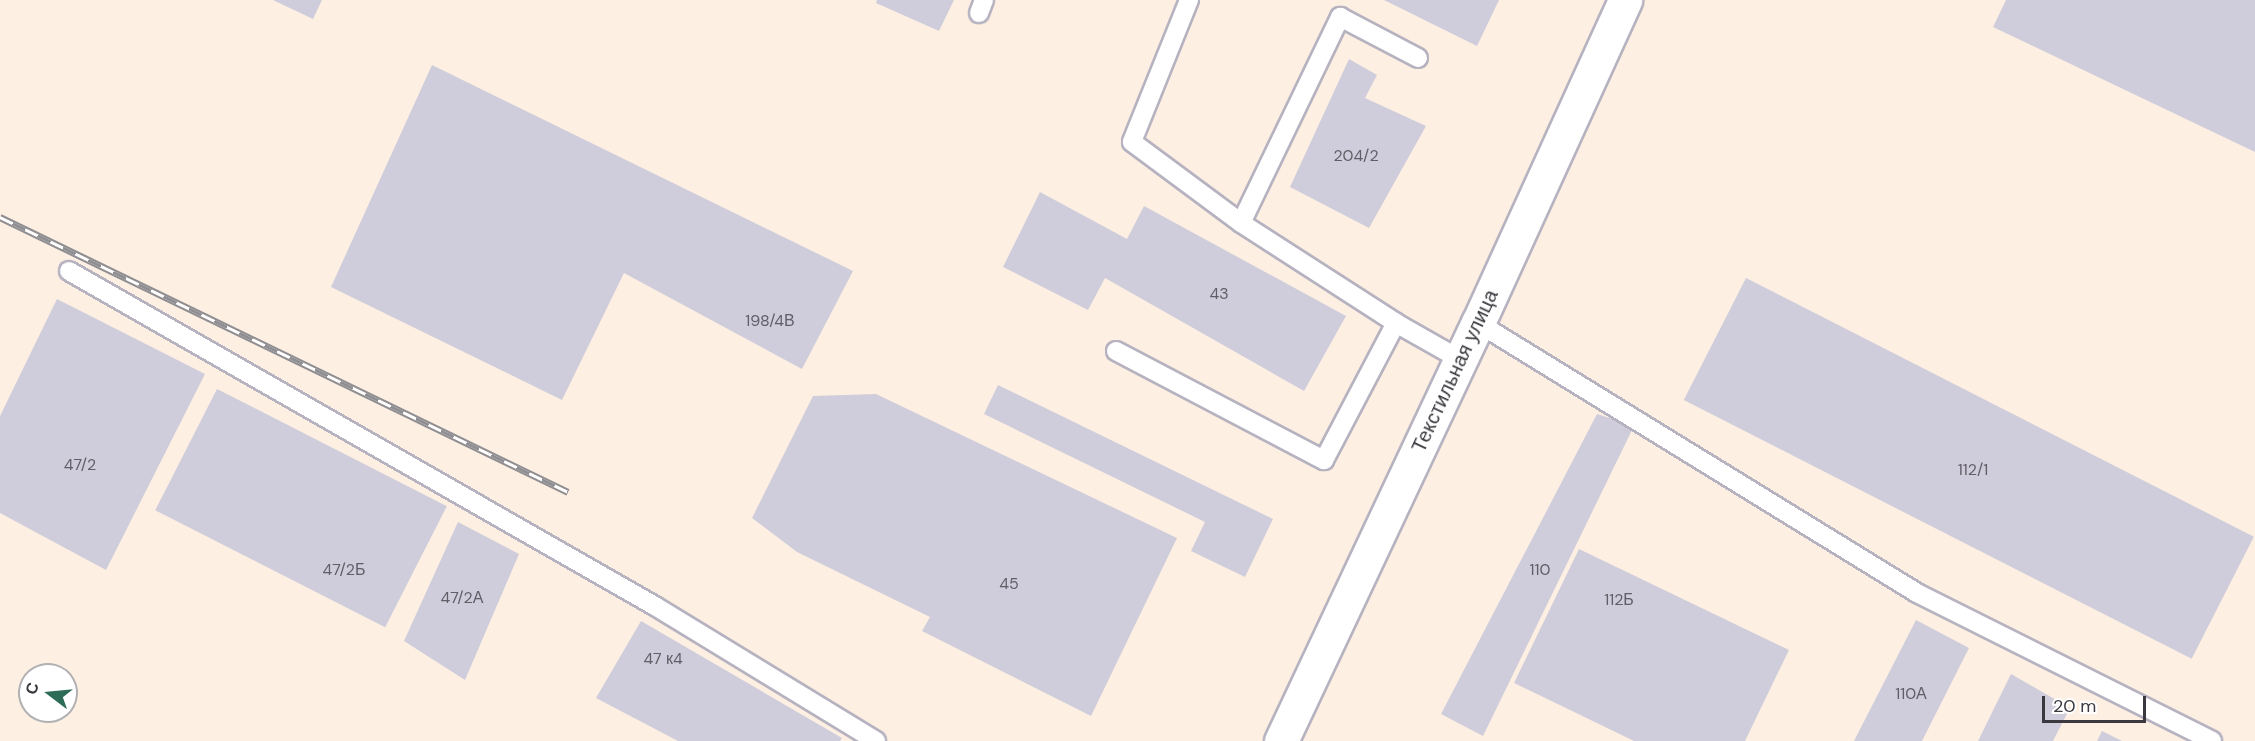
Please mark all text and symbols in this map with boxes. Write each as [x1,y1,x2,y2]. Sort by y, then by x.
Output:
house number: 204/2 [1333,146,1379,166]
house number: 43 [1209,284,1229,304]
street label: Текстильная улица [1407,286,1503,456]
house number: 198/4В [745,311,795,331]
house number: 47/2 [64,455,96,475]
house number: 112/1 [1958,460,1988,480]
house number: 47/2Б [323,560,365,580]
house number: 110 [1530,560,1550,580]
house number: 45 [999,574,1019,594]
house number: 47/2А [440,588,484,608]
house number: 112Б [1604,590,1634,610]
house number: 47 к4 [643,649,683,669]
north arrow [18,663,78,723]
text: С [20,680,44,697]
house number: 110А [1895,684,1927,704]
scale bar [2045,684,2148,722]
text: 20 m [2053,694,2096,718]

